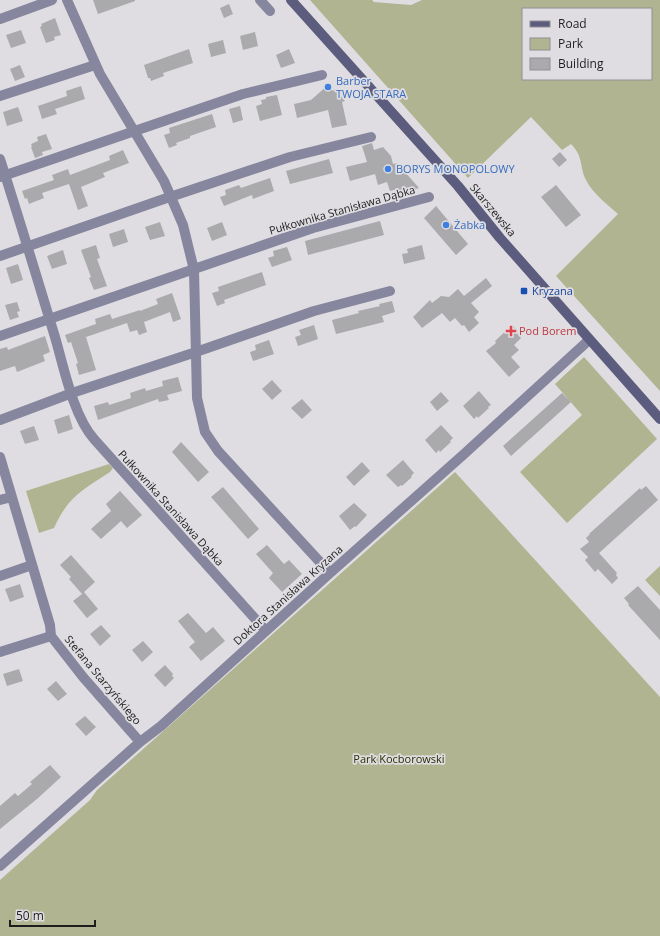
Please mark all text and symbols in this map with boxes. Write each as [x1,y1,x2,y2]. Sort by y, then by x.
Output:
legend [522,8,652,80]
text: Road [558,15,587,32]
text: Park [558,35,584,52]
text: Building [558,55,604,72]
place label: Barber TWOJA STARA [336,73,406,101]
marker: Barber TWOJA STARA [323,82,333,92]
place label: BORYS MONOPOLOWY [396,161,515,176]
marker: BORYS MONOPOLOWY [383,164,393,174]
street label: Skarszewska [467,180,520,239]
street label: Pułkownika Stanisława Dąbka [267,181,417,238]
place label: Żabka [454,217,485,232]
marker: Żabka [441,220,451,230]
place label: Kryzana [532,283,573,298]
marker: Kryzana [519,286,529,296]
place label: Pod Borem [519,323,576,338]
marker: Pod Borem [506,326,516,336]
street label: Pułkownika Stanisława Dąbka [115,446,228,569]
street label: Doktora Stanisława Kryzana [230,541,346,648]
street label: Stefana Starzyńskiego [62,632,145,728]
park label: Park Kocborowski [353,751,445,766]
scale bar [10,902,95,928]
text: 50 m [16,907,44,924]

